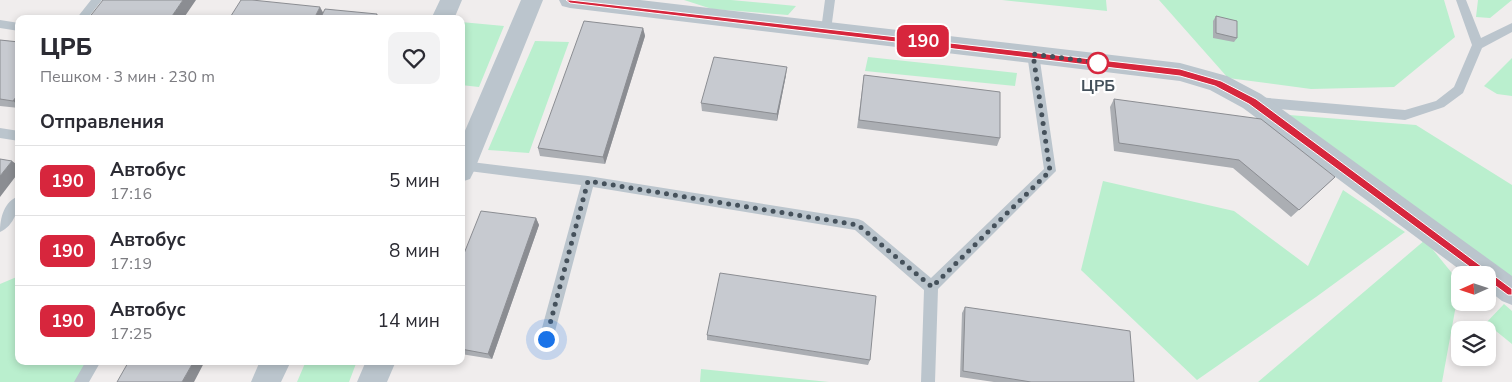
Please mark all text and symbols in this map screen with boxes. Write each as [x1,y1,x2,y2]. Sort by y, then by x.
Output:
line badge: 190 [894,25,952,57]
text: 190 [907,29,939,53]
text: ЦРБ [40,31,92,63]
button: heart [388,32,440,84]
marker: ЦРБ [1087,52,1109,74]
text: Пешком · 3 мин · 230 m [40,66,215,88]
place label: ЦРБ [1081,75,1115,97]
text: Отправления [40,109,164,135]
text: Автобус [110,157,186,183]
text: 5 мин [389,168,440,194]
text: 190 [51,169,84,193]
text: 17:16 [110,183,152,205]
text: Автобус [110,227,186,253]
text: 8 мин [389,238,440,264]
text: 190 [51,239,84,263]
text: 17:19 [110,253,152,275]
north arrow [1451,266,1496,311]
map controls [1451,266,1496,366]
text: Автобус [110,297,186,323]
text: 14 мин [378,308,440,334]
text: 190 [51,309,84,333]
button: layers [1451,321,1496,366]
text: 17:25 [110,323,152,345]
your location [534,327,559,352]

